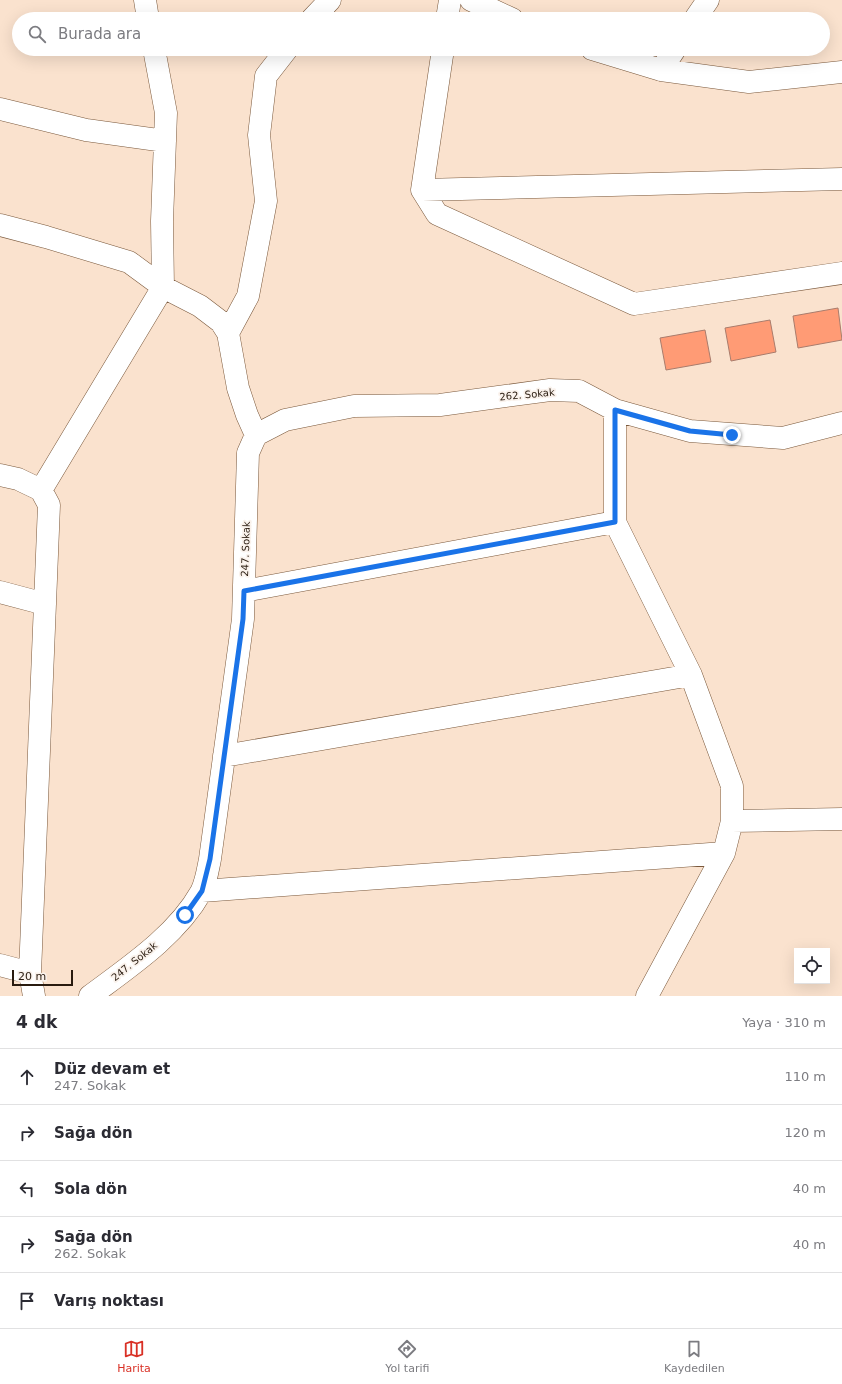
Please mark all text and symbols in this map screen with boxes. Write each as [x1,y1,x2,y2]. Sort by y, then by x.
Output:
search box [12,12,830,56]
icon: search [26,23,48,45]
text: Burada ara [58,25,141,43]
street label: 262. Sokak [499,387,555,402]
route end [723,426,741,444]
street label: 247. Sokak [239,521,252,577]
route start [176,906,194,924]
street label: 247. Sokak [109,940,159,983]
map controls [794,948,830,984]
button: locate [794,948,830,984]
scale bar [12,968,73,987]
text: 20 m [18,970,46,983]
text: 4 dk [16,1012,57,1032]
text: Yaya · 310 m [742,1015,826,1030]
text: Düz devam et [54,1060,170,1078]
icon: ahead [16,1066,38,1088]
text: 110 m [784,1069,826,1084]
text: 247. Sokak [54,1078,126,1093]
icon: right [16,1122,38,1144]
text: Sağa dön [54,1124,133,1142]
text: 120 m [784,1125,826,1140]
icon: left [16,1178,38,1200]
text: Sola dön [54,1180,127,1198]
text: 40 m [793,1181,826,1196]
text: Sağa dön [54,1228,133,1246]
icon: right [16,1234,38,1256]
text: 40 m [793,1237,826,1252]
text: 262. Sokak [54,1246,126,1261]
icon: arrive [16,1290,38,1312]
text: Varış noktası [54,1292,164,1310]
tab: Harita [117,1338,151,1375]
tab: Yol tarifi [385,1338,429,1375]
tab: Kaydedilen [664,1338,725,1375]

